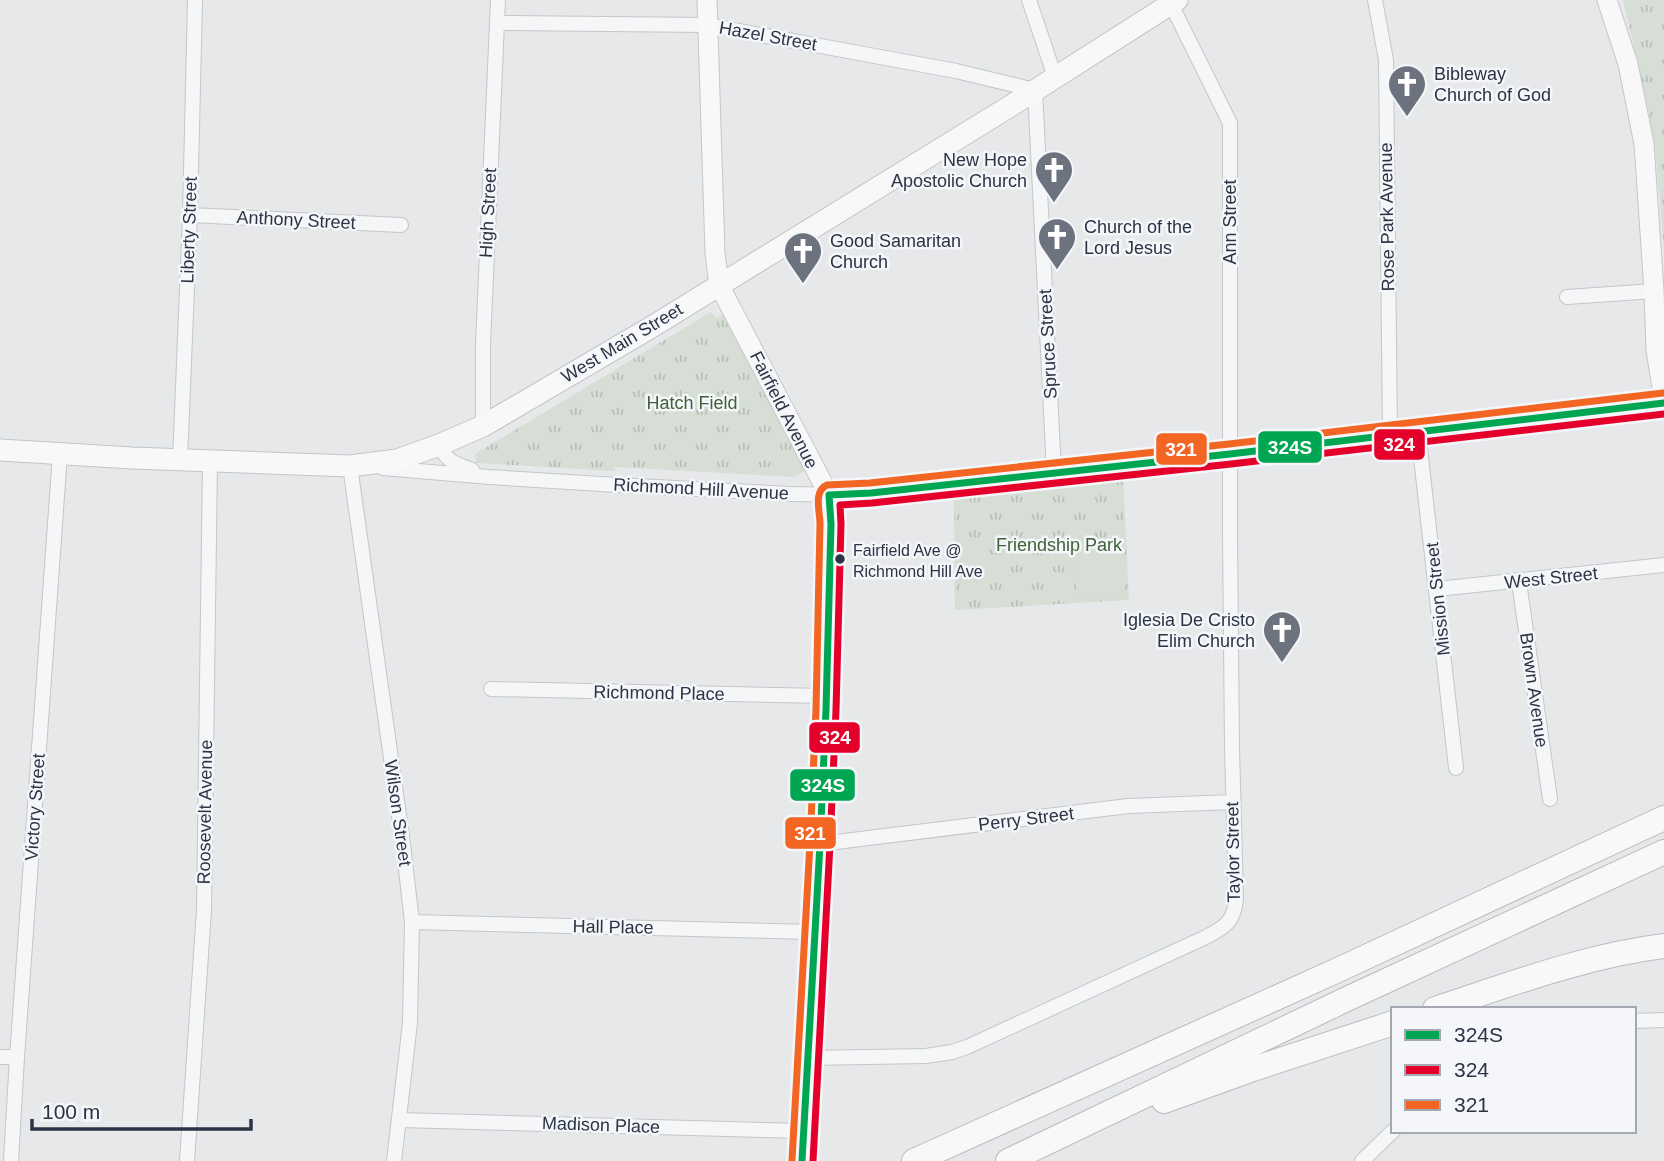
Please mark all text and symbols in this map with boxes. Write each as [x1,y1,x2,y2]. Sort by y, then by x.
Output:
street label: Hazel Street [717,18,819,54]
church icon: Bibleway Church of God [1386,63,1428,118]
place label: Bibleway Church of God [1434,64,1551,105]
street label: Rose Park Avenue [1376,142,1398,292]
church icon: New Hope Apostolic Church [1033,149,1075,204]
place label: New Hope Apostolic Church [891,150,1027,191]
street label: High Street [476,168,500,258]
street label: Liberty Street [177,176,201,284]
street label: Ann Street [1220,179,1240,265]
street label: Anthony Street [236,207,356,233]
church icon: Church of the Lord Jesus [1036,216,1078,271]
place label: Church of the Lord Jesus [1084,217,1192,258]
church icon: Good Samaritan Church [782,230,824,285]
place label: Good Samaritan Church [830,231,961,272]
street label: Spruce Street [1035,289,1061,399]
street label: West Main Street [558,299,686,387]
street label: Fairfield Avenue [746,348,822,472]
park label: Hatch Field [646,393,738,413]
line badge: 324 [1373,428,1426,461]
line badge: 324S [1257,430,1323,464]
line badge: 321 [1155,432,1208,466]
text: 324 [1383,434,1415,455]
text: 324S [1268,437,1312,458]
text: 321 [1165,439,1197,460]
street label: Richmond Hill Avenue [613,474,789,504]
park label: Friendship Park [996,535,1123,555]
street label: Mission Street [1422,541,1454,657]
place label: Fairfield Ave @ Richmond Hill Ave [853,542,983,580]
marker: Fairfield Ave @ Richmond Hill Ave [833,552,847,566]
street label: West Street [1503,563,1599,593]
church icon: Iglesia De Cristo Elim Church [1261,609,1303,664]
place label: Iglesia De Cristo Elim Church [1123,610,1255,651]
street label: Brown Avenue [1516,631,1552,749]
street label: Richmond Place [593,682,725,704]
line badge: 324 [808,721,861,754]
text: 324 [819,727,851,748]
street label: Roosevelt Avenue [194,739,216,885]
street label: Victory Street [21,753,49,861]
street label: Wilson Street [381,759,415,867]
line badge: 324S [789,768,856,802]
text: 324S [801,775,845,796]
street label: Taylor Street [1222,801,1244,903]
street label: Perry Street [977,803,1075,835]
line badge: 321 [784,816,837,850]
text: 321 [794,823,826,844]
street label: Hall Place [572,916,654,938]
legend [1391,1007,1636,1133]
text: 324S [1454,1023,1503,1046]
text: 324 [1454,1058,1489,1081]
scale bar [32,1088,250,1132]
text: 321 [1454,1093,1489,1116]
text: 100 m [42,1100,100,1123]
street label: Madison Place [542,1113,660,1137]

